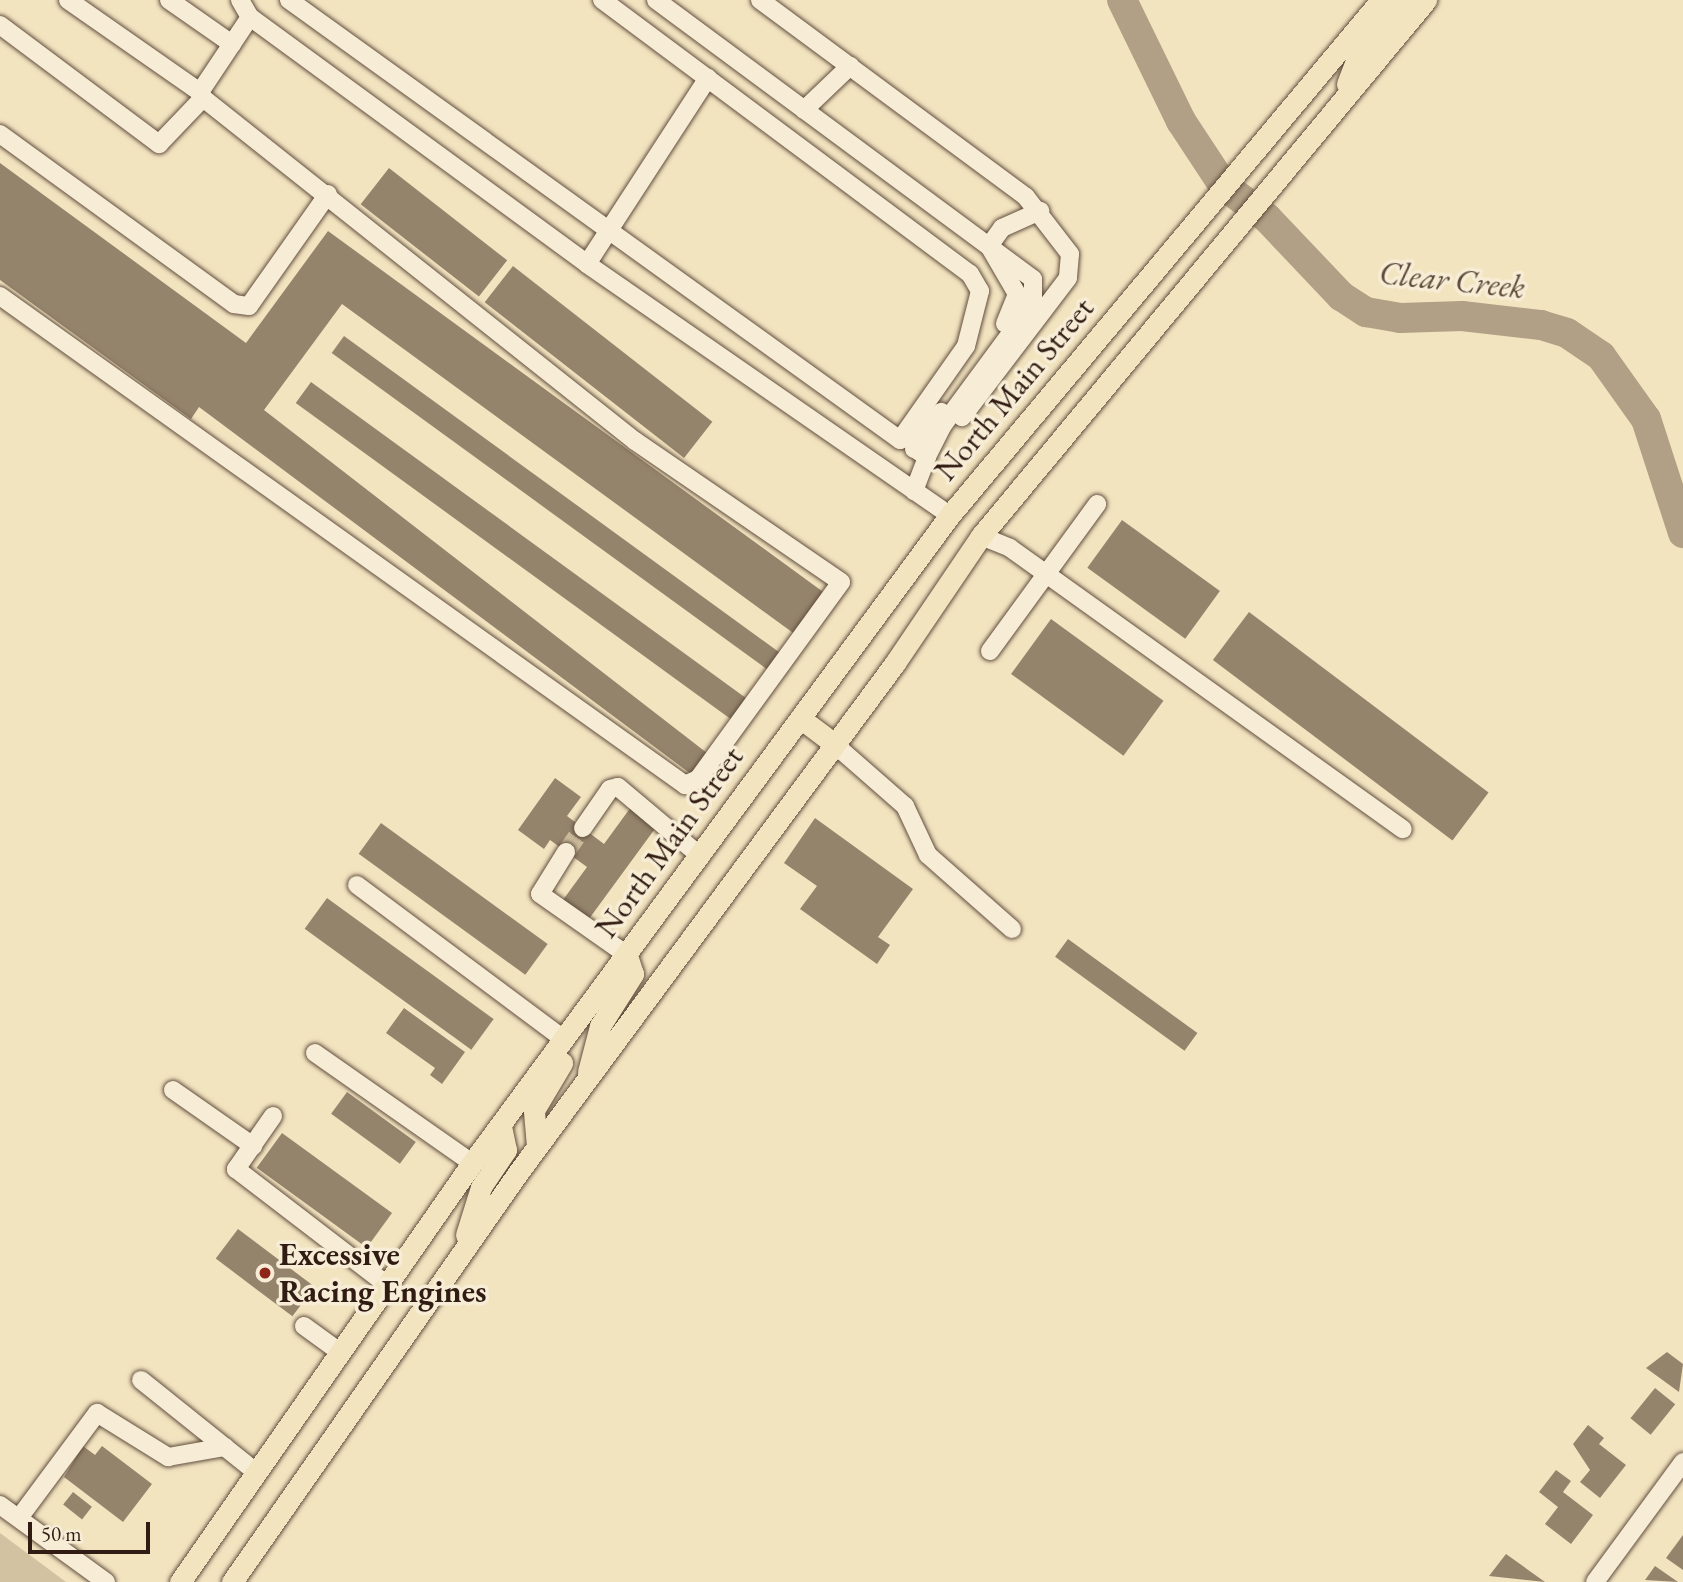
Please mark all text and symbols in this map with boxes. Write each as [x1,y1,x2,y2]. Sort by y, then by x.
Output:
water label: Clear Creek [1377,253,1527,307]
street label: North Main Street [926,290,1102,488]
street label: North Main Street [587,739,751,945]
place label: Excessive Racing Engines [279,1236,487,1311]
marker: Excessive Racing Engines [257,1265,273,1281]
scale bar [32,1508,154,1552]
text: 50 m [41,1520,82,1547]

